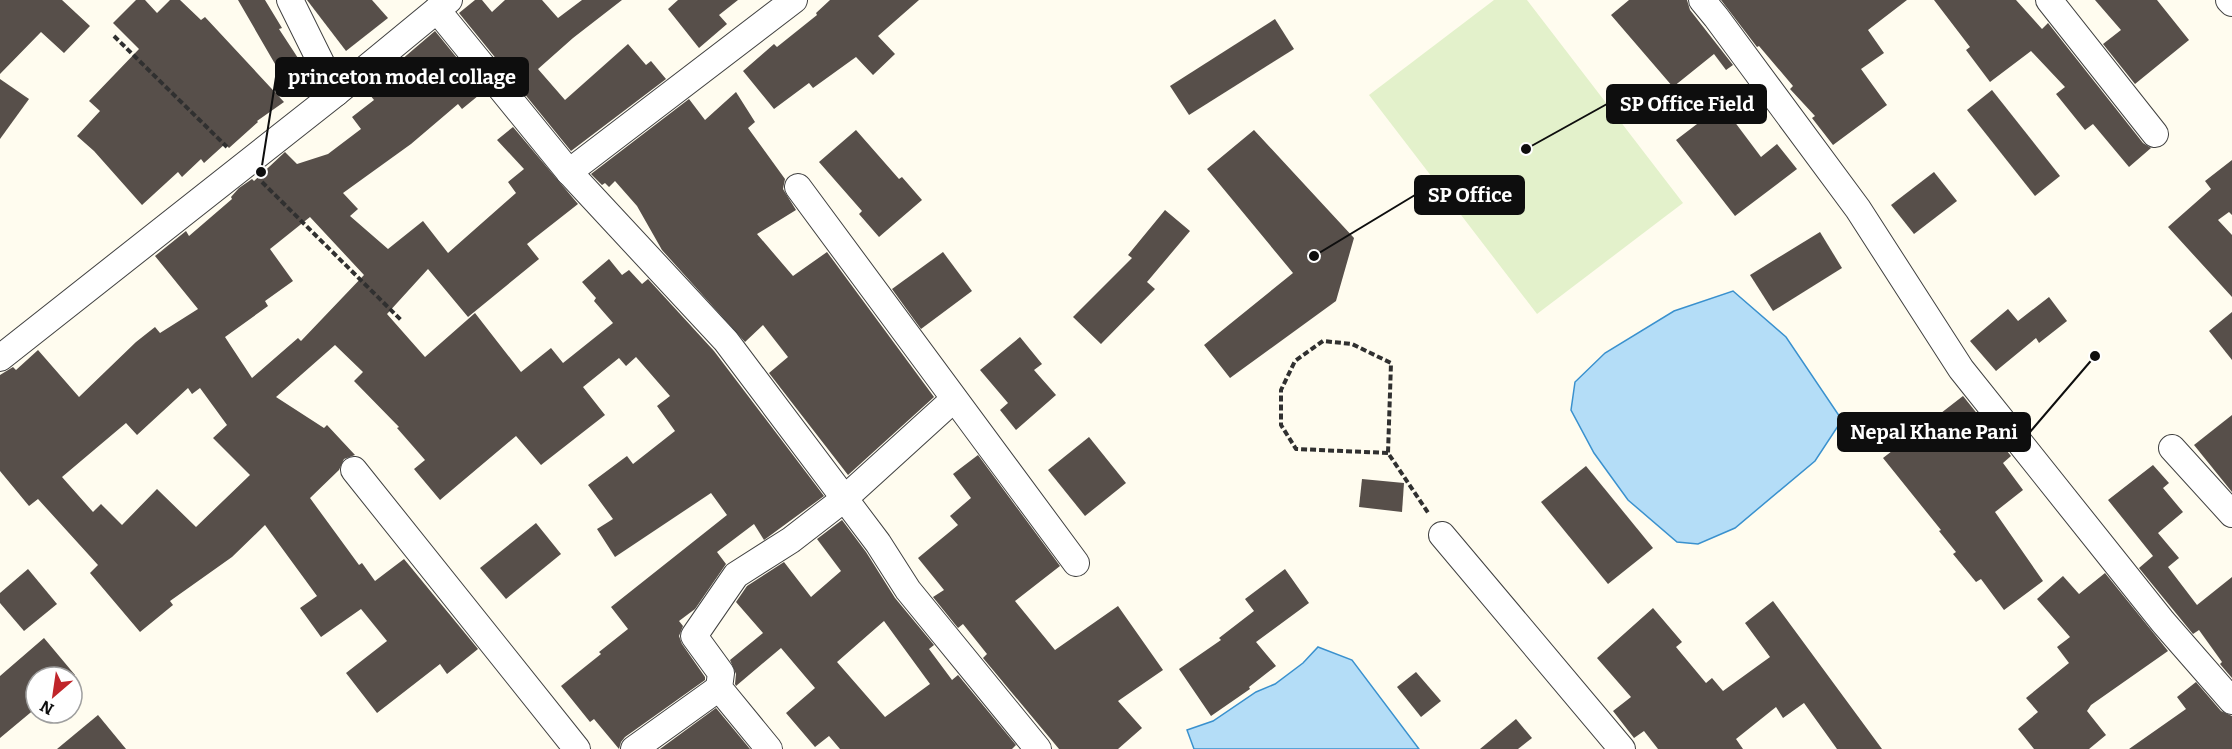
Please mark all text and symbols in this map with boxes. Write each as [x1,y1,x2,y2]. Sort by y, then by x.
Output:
callout: princeton model collage [276,58,528,96]
text: princeton model collage [288,65,516,89]
callout: SP Office Field [1607,85,1766,123]
text: SP Office Field [1620,92,1754,116]
callout: SP Office [1415,176,1524,214]
text: SP Office [1428,183,1512,207]
callout: Nepal Khane Pani [1838,413,2030,451]
text: Nepal Khane Pani [1850,420,2018,444]
north arrow [24,665,84,725]
text: N [37,696,57,719]

